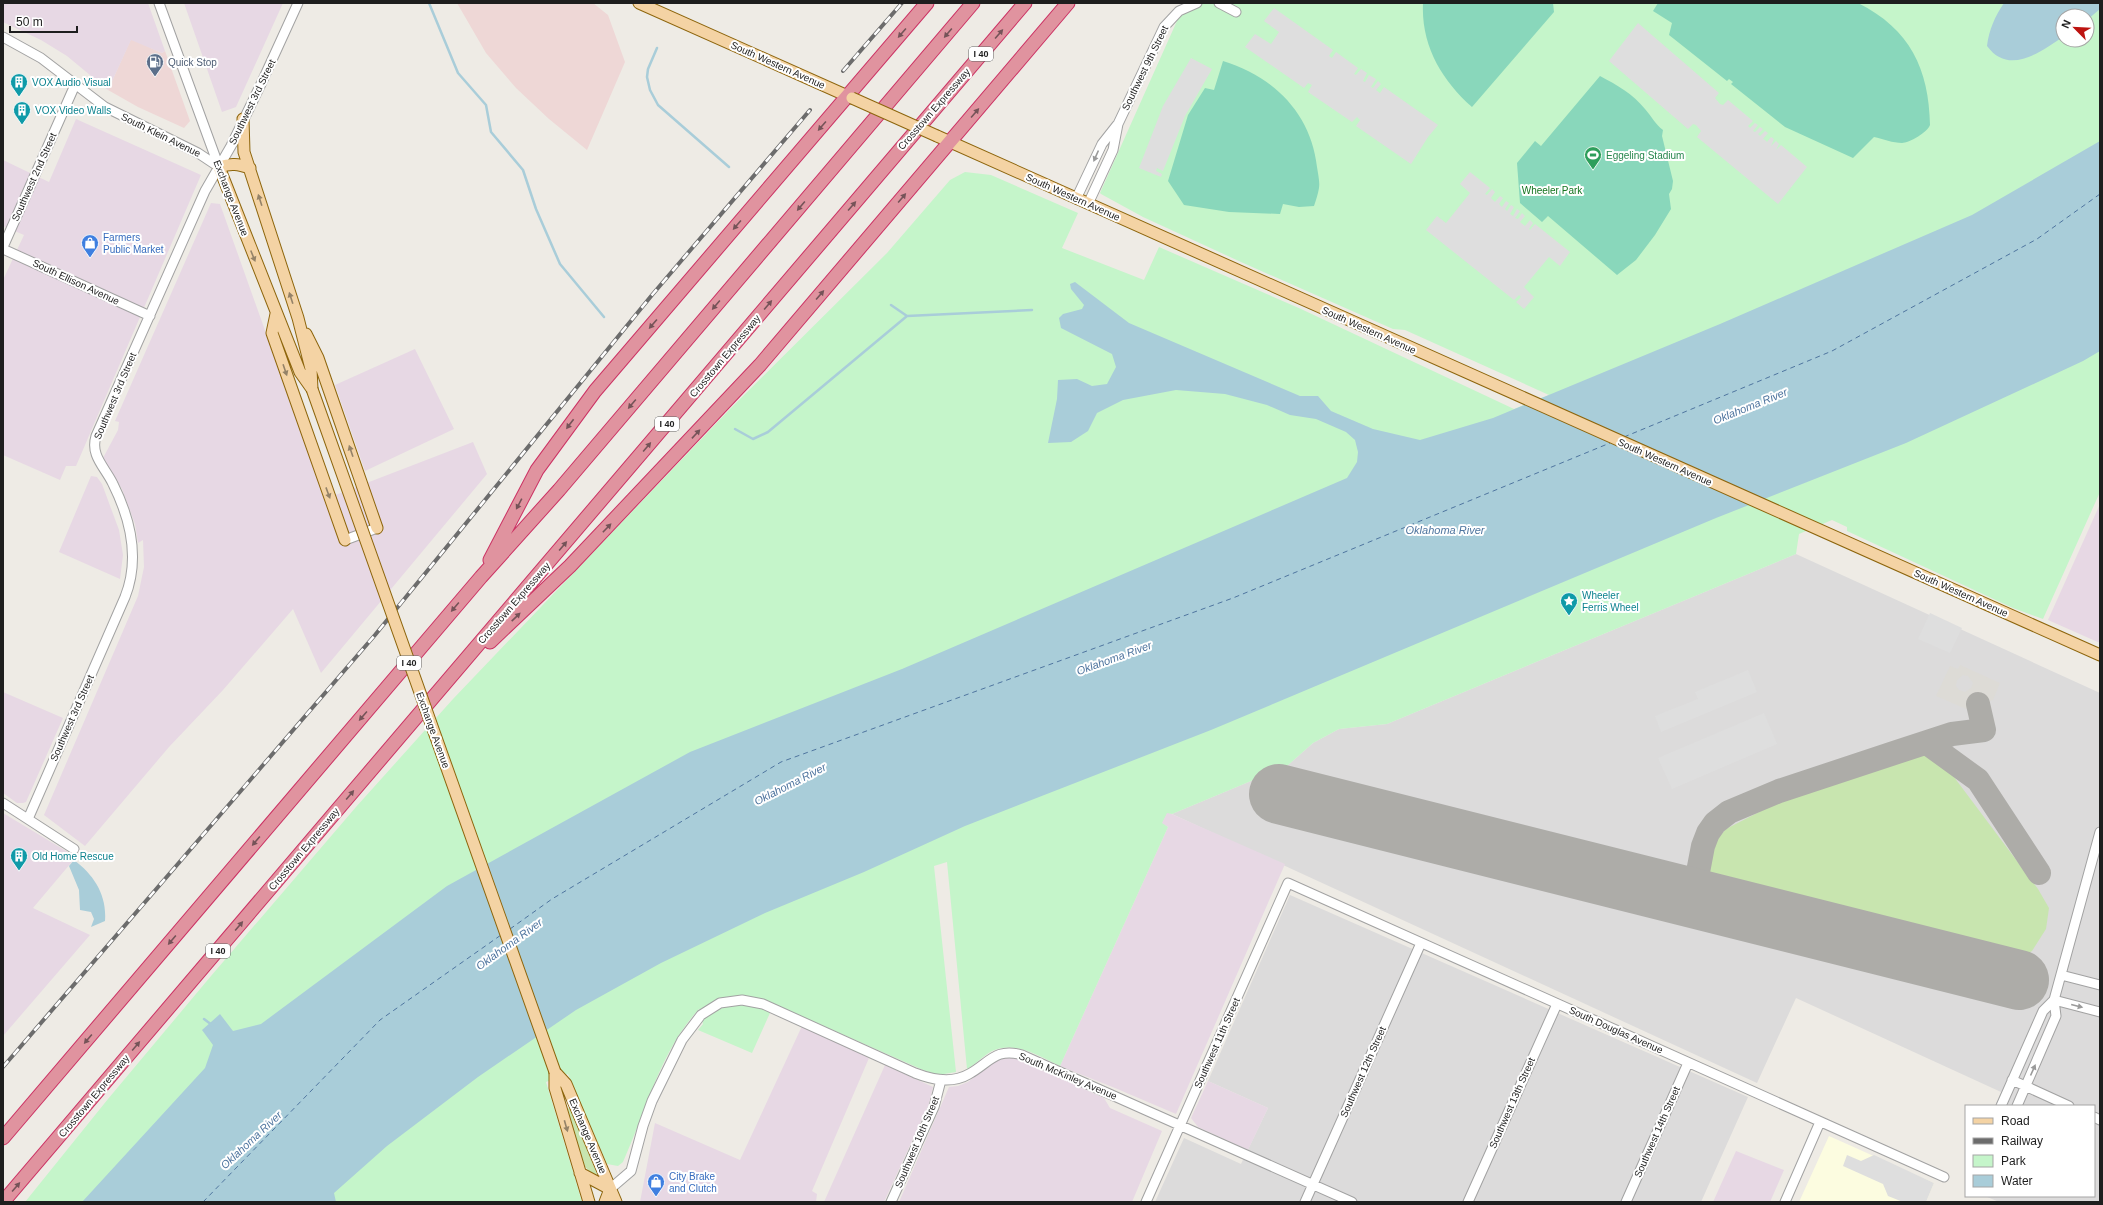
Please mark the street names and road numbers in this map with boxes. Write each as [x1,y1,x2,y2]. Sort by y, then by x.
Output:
street label: Southwest 9th Street [1120,24,1170,112]
street label: South Western Avenue [729,39,827,91]
road number: I 40 [969,47,993,61]
street label: Southwest 3rd Street [227,57,278,146]
street label: Crosstown Expressway [896,66,972,152]
street label: South Klein Avenue [119,111,203,159]
street label: Southwest 2nd Street [10,131,59,223]
street label: Exchange Avenue [211,158,251,238]
street label: South Western Avenue [1024,171,1122,223]
street label: South Ellison Avenue [31,257,121,307]
street label: South Western Avenue [1320,304,1418,356]
street label: Crosstown Expressway [687,313,763,399]
street label: Southwest 3rd Street [92,351,138,441]
road number: I 40 [655,417,679,431]
street label: South Western Avenue [1616,436,1714,488]
street label: Crosstown Expressway [476,560,552,646]
street label: South Western Avenue [1912,567,2010,619]
road number: I 40 [397,656,421,670]
street label: Southwest 3rd Street [48,673,96,763]
street label: Exchange Avenue [414,690,452,770]
street label: Crosstown Expressway [266,806,342,892]
road number: I 40 [206,944,230,958]
street label: Southwest 11th Street [1192,996,1242,1090]
street label: South Douglas Avenue [1567,1004,1665,1056]
street label: Southwest 12th Street [1338,1025,1388,1119]
street label: South McKinley Avenue [1017,1050,1119,1102]
street label: Crosstown Expressway [56,1053,132,1139]
street label: Southwest 13th Street [1487,1056,1537,1150]
street label: Southwest 14th Street [1632,1085,1682,1179]
street label: Southwest 10th Street [893,1094,941,1189]
street label: Exchange Avenue [567,1097,609,1176]

